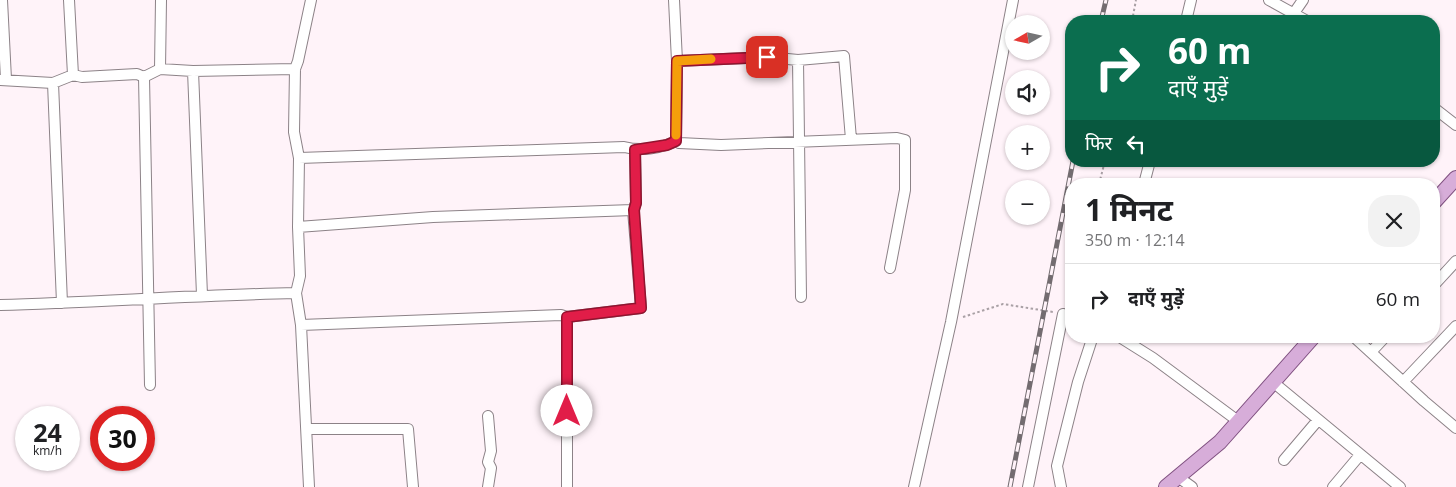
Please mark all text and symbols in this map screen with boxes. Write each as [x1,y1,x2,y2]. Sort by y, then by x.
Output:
north arrow [1005,15,1050,60]
map controls [1005,15,1050,225]
text: 60 m [1168,27,1251,74]
icon: right [1085,35,1150,100]
pin [746,36,788,78]
icon: arrive [753,43,781,71]
button: sound [1005,70,1050,115]
text: दाएँ मुड़ें [1168,72,1228,102]
button: + [1005,125,1050,170]
text: फिर [1085,130,1112,156]
icon: left [1122,130,1150,158]
button: − [1005,180,1050,225]
text: 1 मिनट [1085,189,1173,230]
button: close [1368,195,1420,247]
text: 350 m · 12:14 [1085,229,1185,251]
icon: right [1085,285,1113,313]
text: दाएँ मुड़ें [1128,285,1184,311]
text: 60 m [1376,286,1420,312]
position arrow [540,384,592,436]
speed limit sign: 30 [90,406,155,471]
text: 24 [33,415,62,449]
text: km/h [33,442,62,459]

